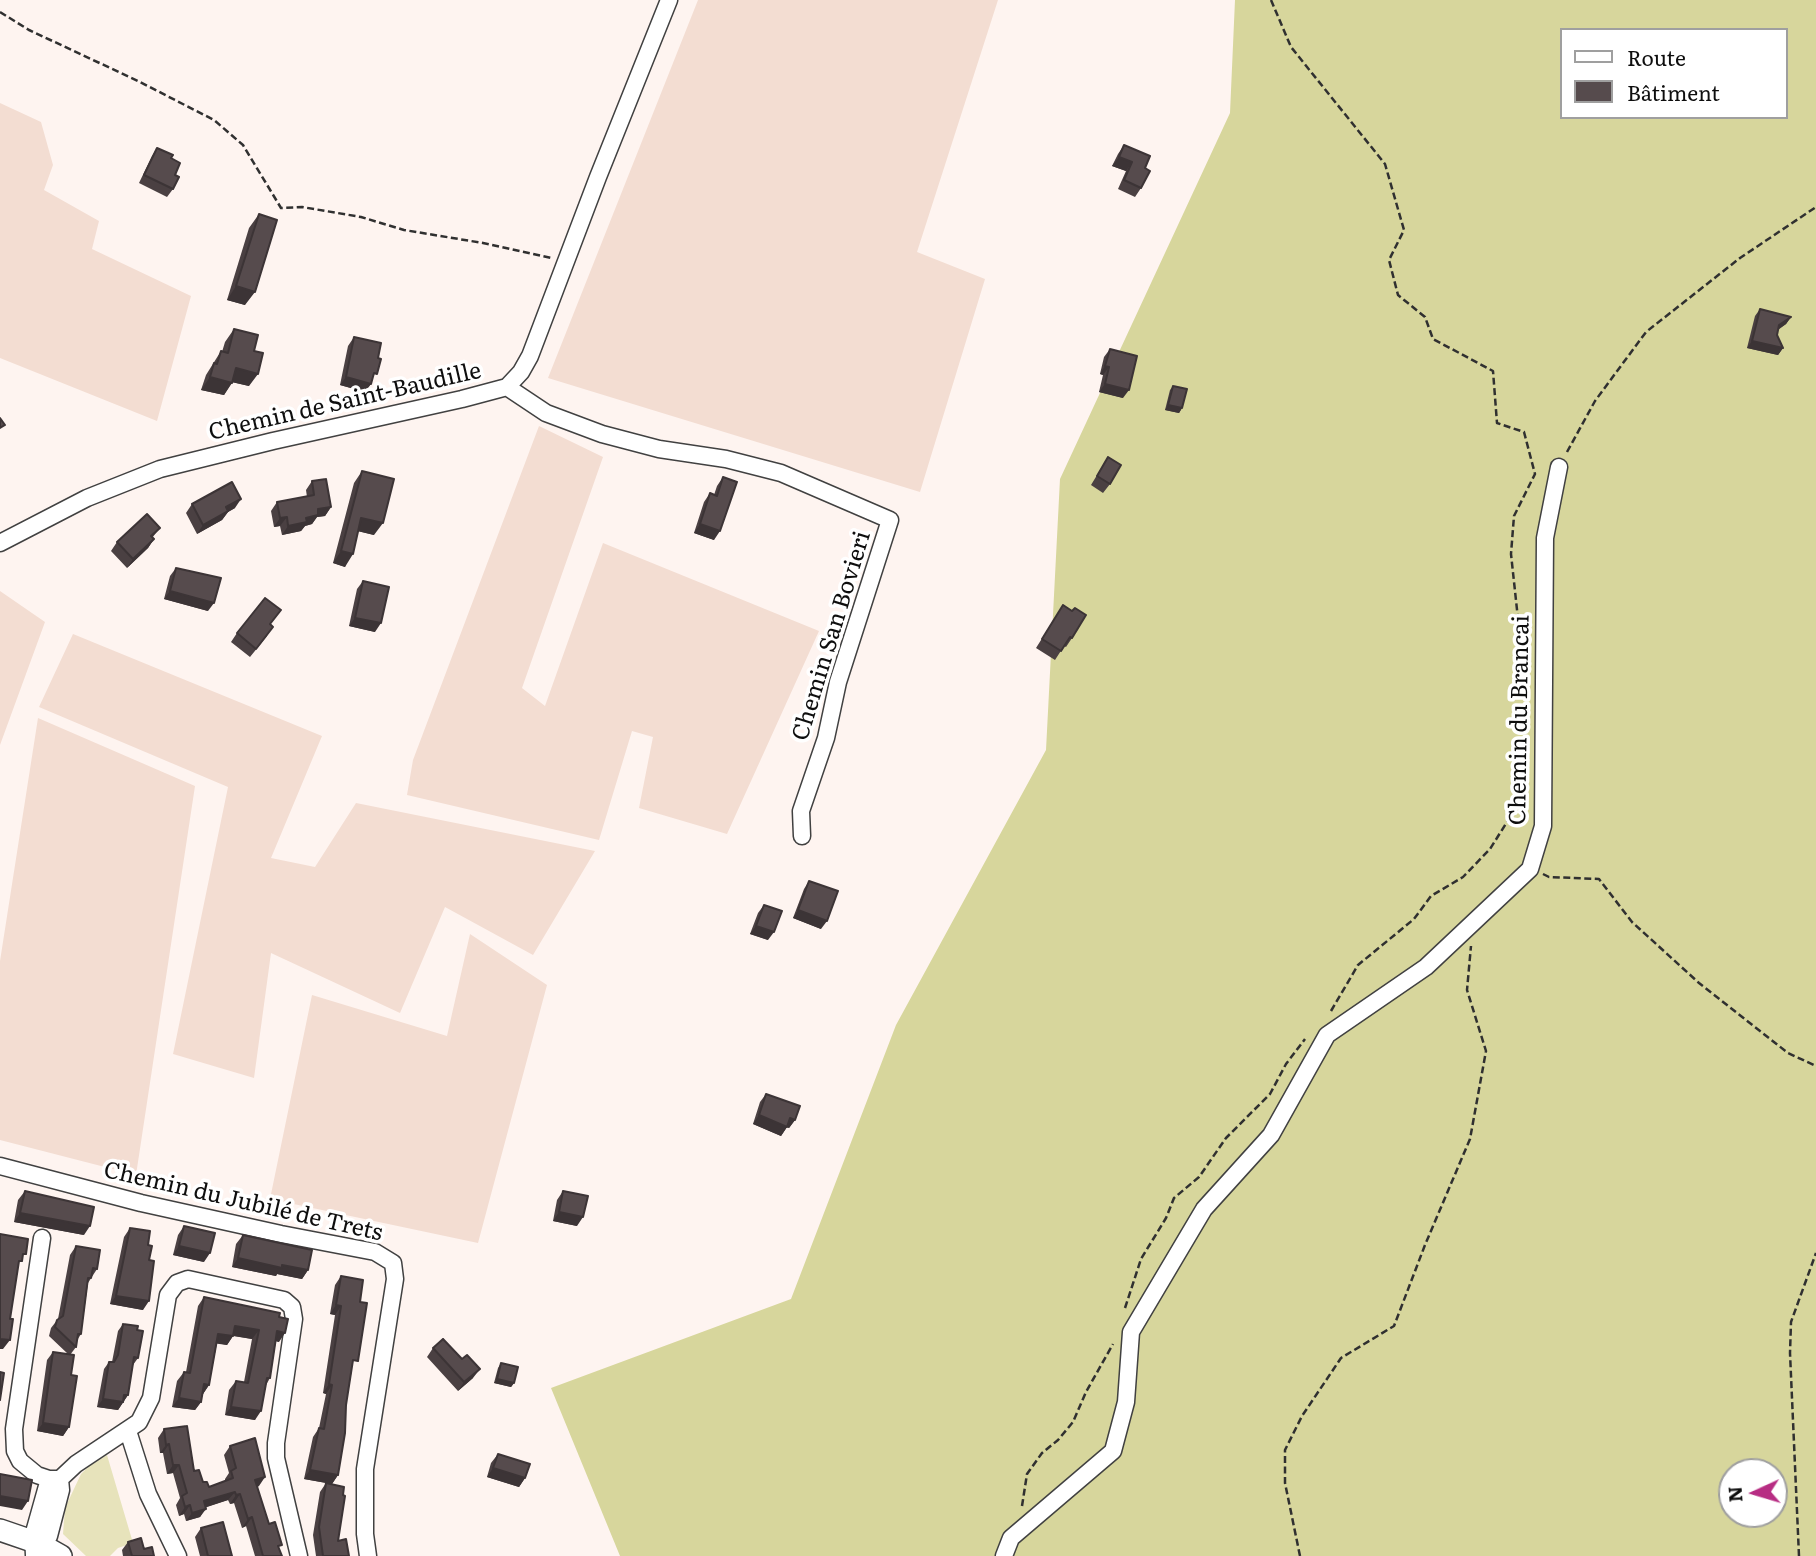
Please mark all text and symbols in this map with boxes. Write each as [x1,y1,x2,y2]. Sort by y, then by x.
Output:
legend [1560,28,1788,119]
text: Route [1627,41,1686,72]
text: Bâtiment [1627,76,1720,107]
street label: Chemin de Saint-Baudille [206,357,484,447]
street label: Chemin San Bovieri [787,528,877,744]
street label: Chemin du Brancai [1504,615,1536,825]
street label: Chemin du Jubilé de Trets [101,1156,385,1248]
north arrow [1718,1458,1788,1528]
text: N [1720,1485,1749,1503]

